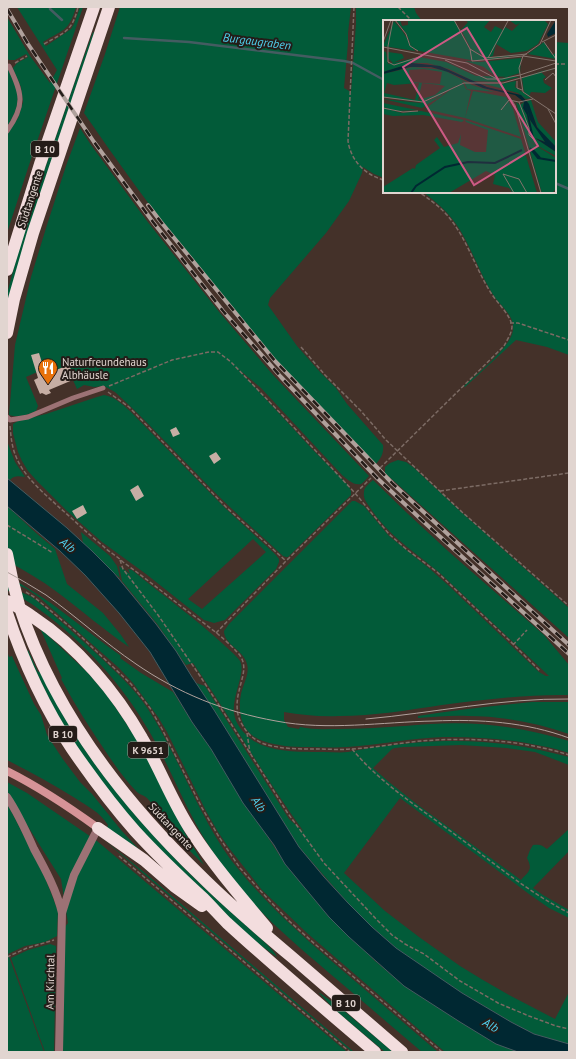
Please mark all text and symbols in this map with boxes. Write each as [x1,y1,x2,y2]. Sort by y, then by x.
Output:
inset map [383,20,556,193]
water label: Burgaugraben [222,29,292,53]
road number: B 10 [31,141,59,157]
street label: Südtangente [14,168,46,230]
place label: Naturfreundehaus Albhäusle [62,355,147,382]
restaurant icon: Naturfreundehaus Albhäusle [37,357,59,385]
water label: Alb [56,533,79,556]
road number: B 10 [49,726,77,742]
road number: K 9651 [128,742,168,758]
water label: Alb [248,792,270,815]
street label: Südtangente [146,799,197,853]
street label: Am Kirchtal [43,954,57,1010]
road number: B 10 [332,995,360,1011]
water label: Alb [479,1014,502,1036]

